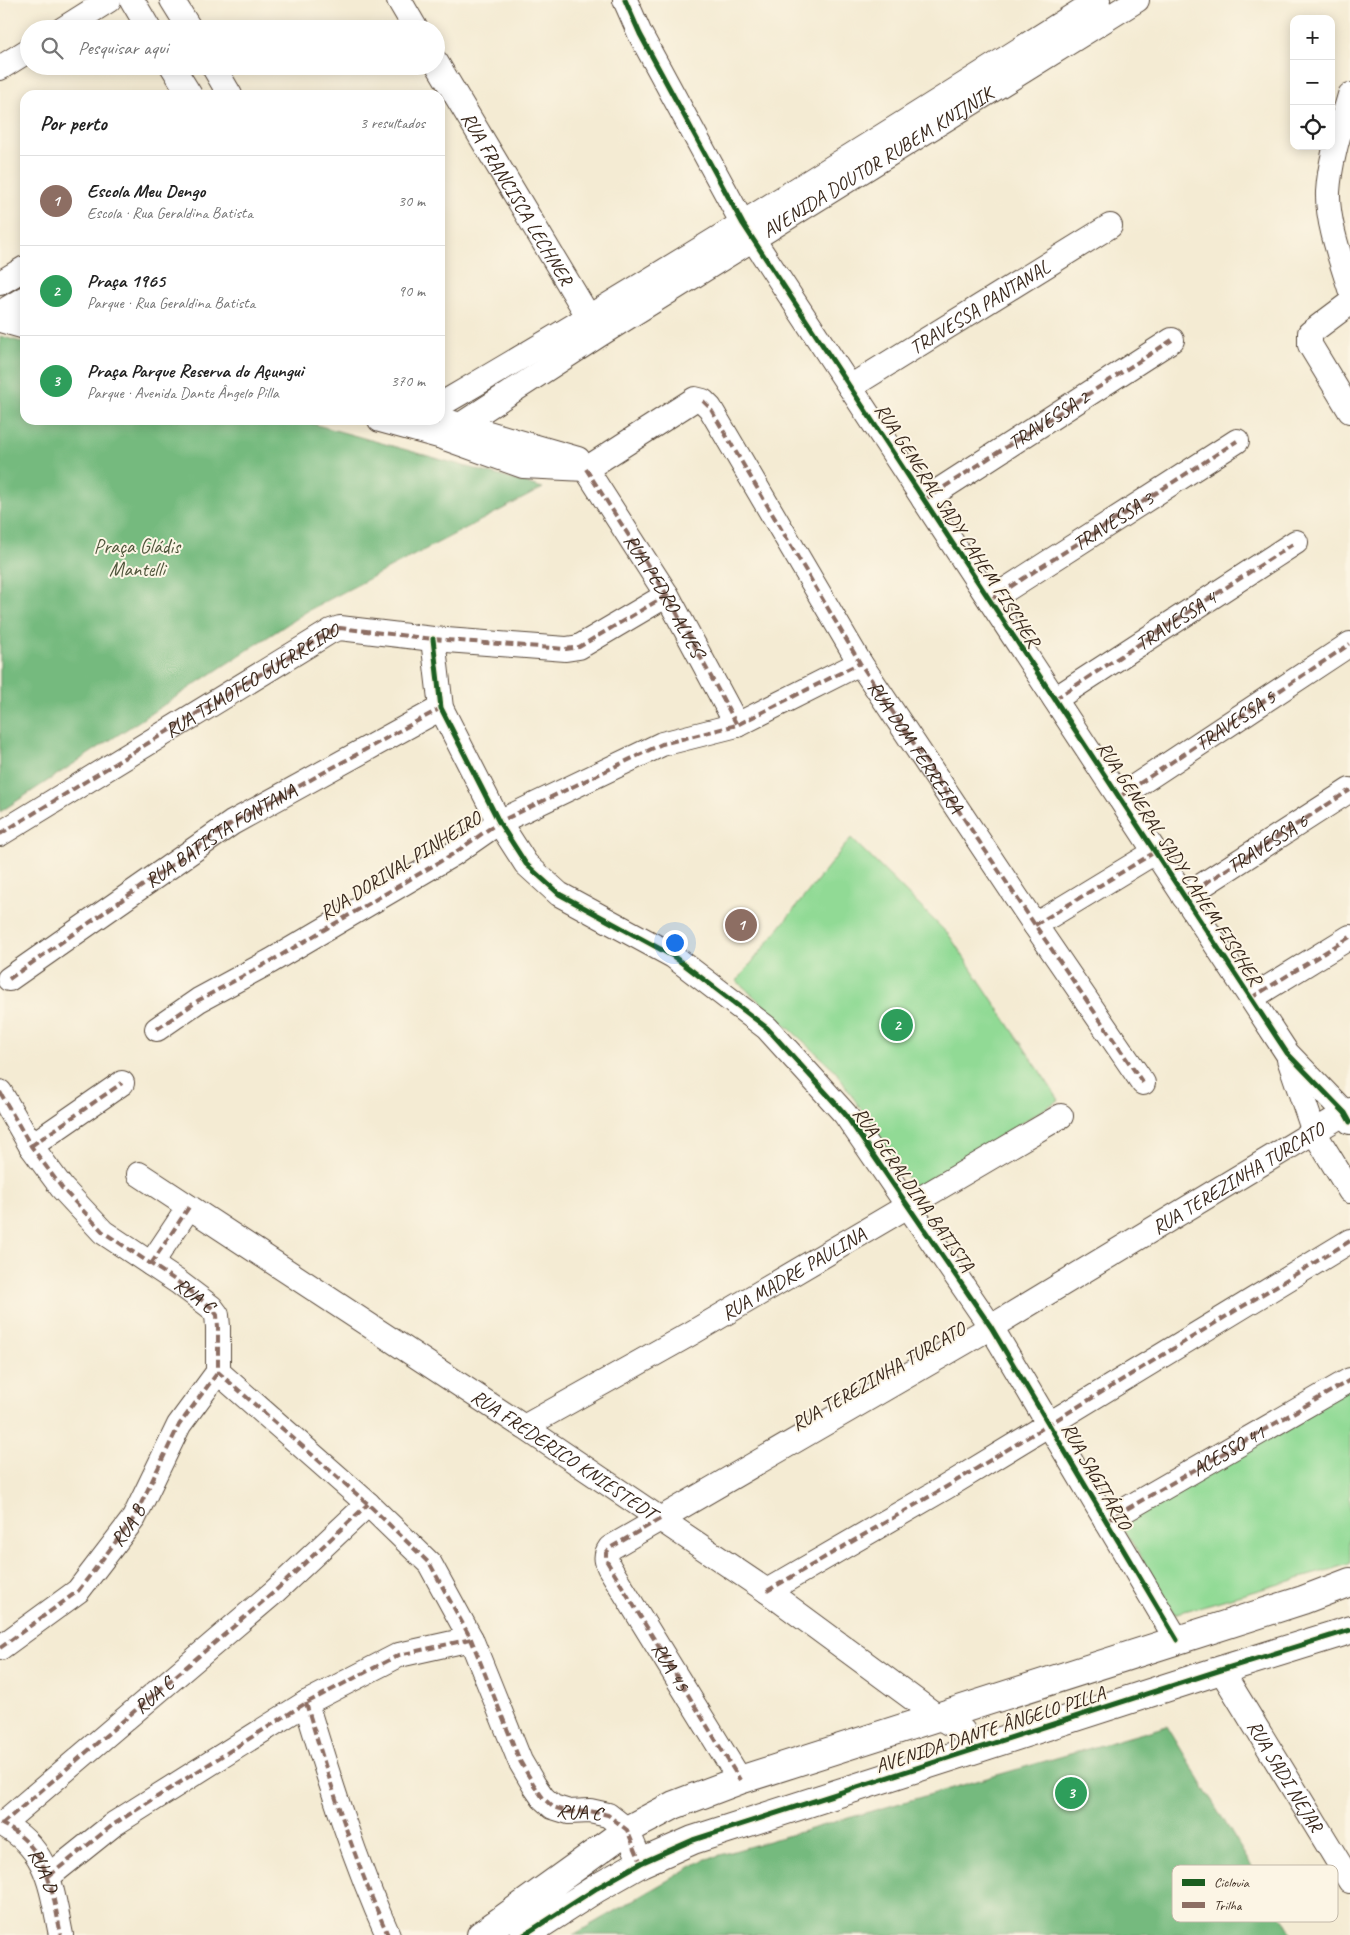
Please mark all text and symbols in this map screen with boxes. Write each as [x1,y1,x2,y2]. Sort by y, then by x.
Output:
map controls [1290,15,1335,150]
button: + [1290,15,1335,60]
search box [20,20,445,75]
icon: search [38,34,66,62]
text: Pesquisar aqui [78,36,168,60]
button: − [1290,60,1335,105]
street label: AVENIDA DOUTOR RUBEM KNIJNIK [758,79,1000,243]
button: locate [1290,105,1335,150]
street label: RUA FRANCISCA LECHNER [456,107,580,292]
text: Por perto [40,110,107,136]
text: 3 resultados [360,113,425,133]
text: Escola Meu Dengo [87,179,205,203]
text: 1 [52,191,60,211]
text: 30 m [398,191,425,211]
text: Escola · Rua Geraldina Batista [87,203,253,223]
street label: TRAVESSA PANTANAL [905,254,1055,360]
text: Praça 1965 [87,269,165,293]
text: 2 [52,281,60,301]
text: 90 m [398,281,425,301]
text: Parque · Rua Geraldina Batista [87,293,255,313]
text: Praça Parque Reserva do Açungui [87,359,303,383]
text: 3 [52,371,60,391]
text: 370 m [391,371,425,391]
text: Parque · Avenida Dante Ângelo Pilla [87,383,279,403]
street label: TRAVESSA 2 [1003,384,1095,455]
street label: RUA GENERAL SADY CAHEM FISCHER [869,399,1047,654]
street label: TRAVESSA 3 [1068,485,1160,557]
street label: RUA PEDRO ALVES [618,530,712,665]
park label: Praça Gládis Mantelli [94,534,182,582]
street label: TRAVESSA 4 [1131,584,1223,656]
street label: RUA TIMOTEO GUERREIRO [160,617,343,743]
street label: RUA DOM FERREIRA [862,676,969,818]
street label: TRAVESSA 5 [1190,684,1281,756]
street label: RUA GENERAL SADY CAHEM FISCHER [1091,737,1269,992]
street label: RUA BATISTA FONTANA [140,778,302,893]
street label: RUA DORIVAL PINHEIRO [315,805,487,925]
street label: TRAVESSA 6 [1222,808,1313,879]
pin: 1 [725,906,757,944]
your location [662,930,688,956]
pin: 2 [881,1006,913,1044]
street label: RUA GERALDINA BATISTA [847,1102,980,1277]
street label: RUA TEREZINHA TURCATO [1147,1116,1331,1240]
street label: RUA MADRE PAULINA [717,1221,871,1326]
street label: RUA C [169,1272,222,1320]
street label: RUA TEREZINHA TURCATO [787,1315,971,1436]
street label: RUA FREDERICO KNIESTEDT [466,1384,665,1528]
street label: RUA SAGITÁRIO [1056,1418,1138,1536]
street label: ACESSO 41 [1187,1420,1270,1482]
street label: RUA B [105,1500,152,1551]
street label: RUA 45 [646,1638,695,1697]
street label: RUA C [129,1670,181,1719]
street label: AVENIDA DANTE ÂNGELO PILLA [872,1680,1109,1778]
street label: RUA SADI NEJAR [1242,1716,1330,1838]
pin: 3 [1055,1774,1087,1812]
street label: RUA C [554,1797,607,1827]
street label: RUA D [23,1843,64,1896]
legend [1172,1865,1338,1922]
text: Ciclovia [1214,1874,1250,1891]
text: Trilha [1214,1897,1243,1914]

